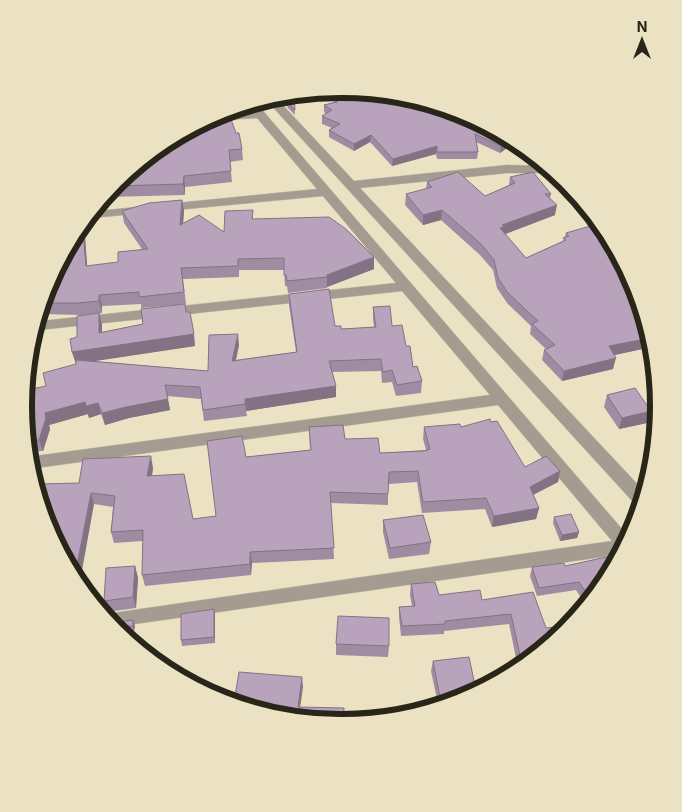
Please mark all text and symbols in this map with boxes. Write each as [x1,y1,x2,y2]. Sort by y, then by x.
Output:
north arrow [617,15,667,65]
text: N [637,18,647,35]

